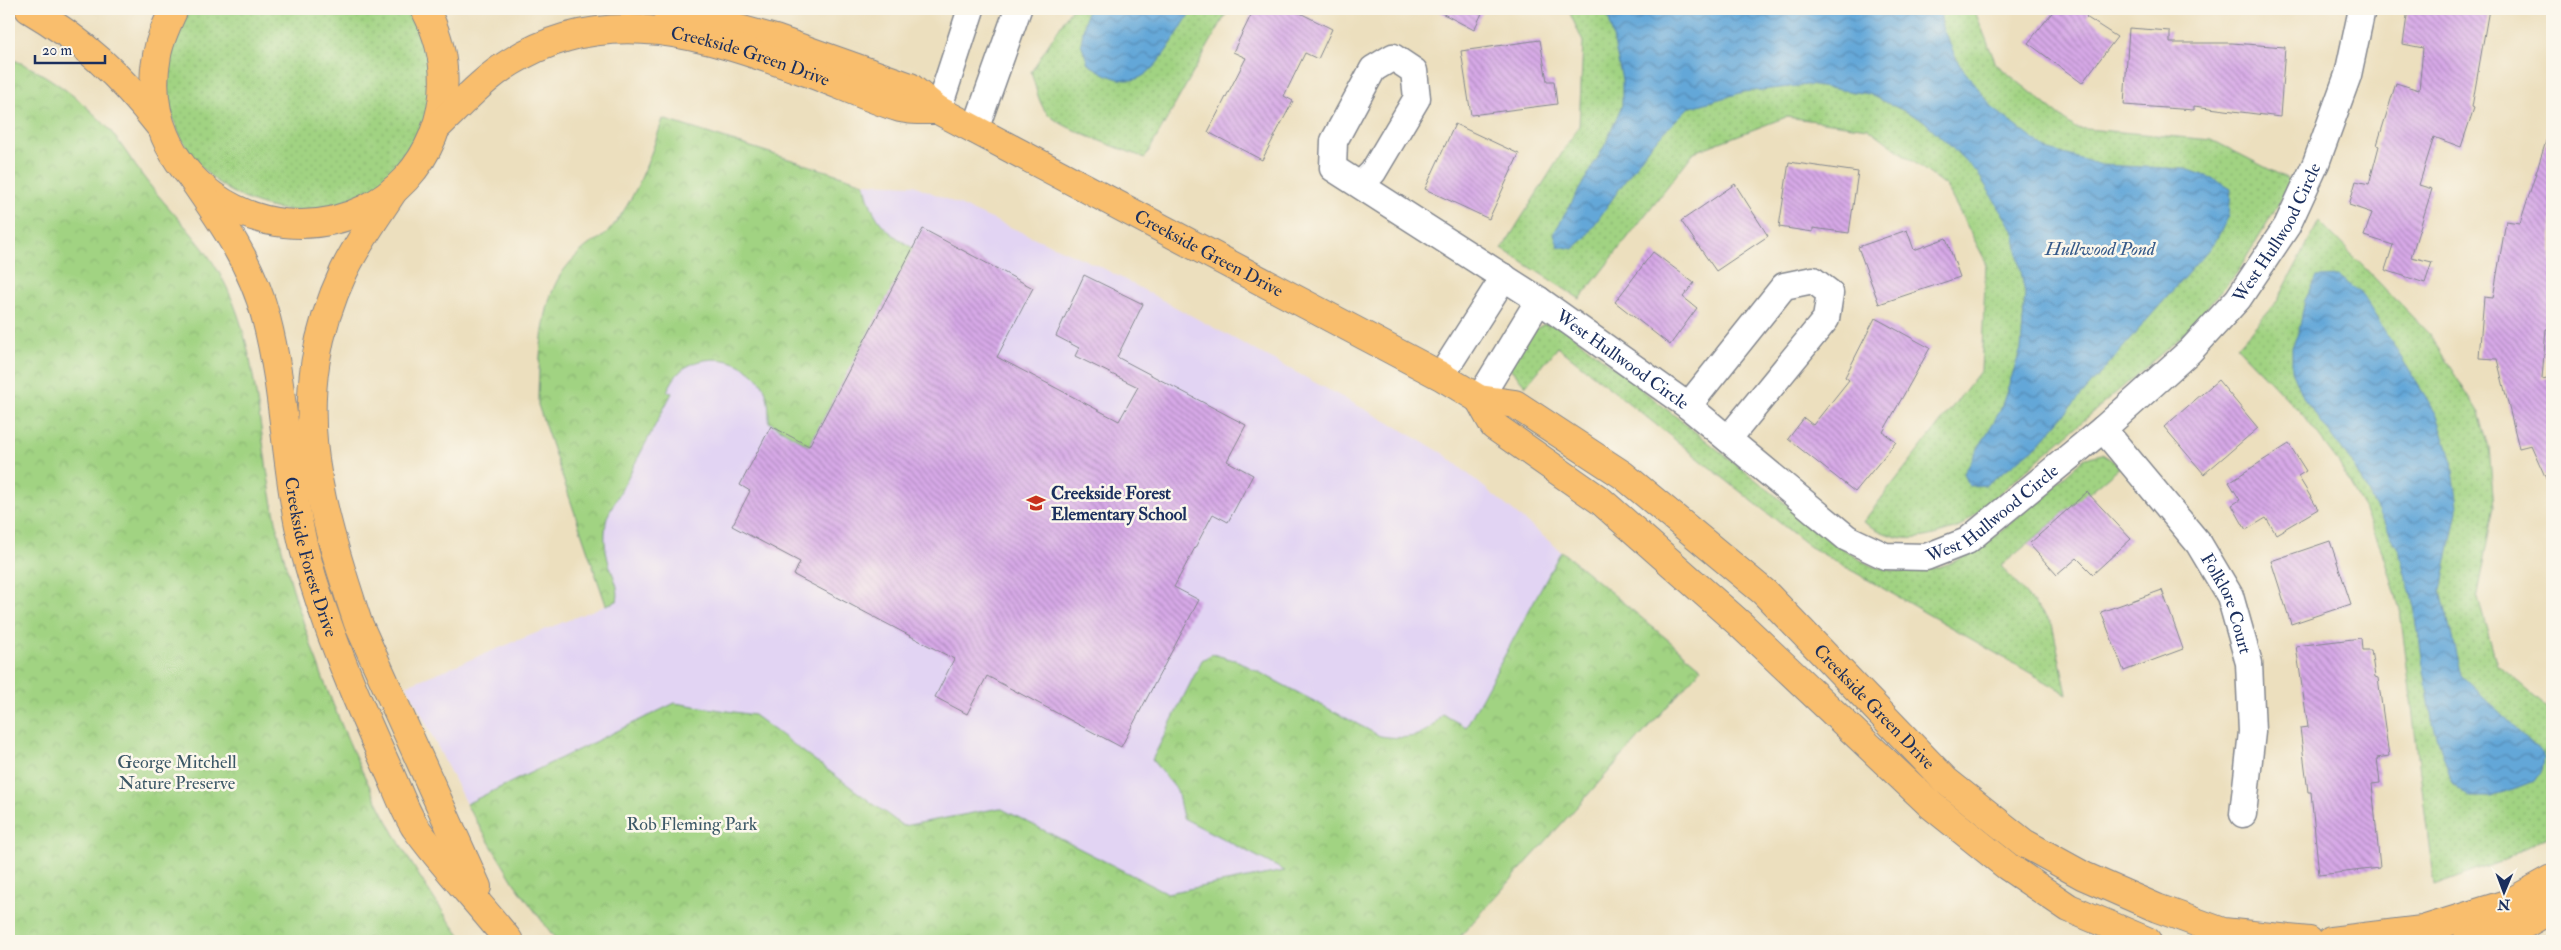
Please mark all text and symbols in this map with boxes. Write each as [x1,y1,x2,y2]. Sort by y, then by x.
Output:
street label: Creekside Green Drive [669,22,834,92]
scale bar [35,32,105,64]
text: 20 m [42,41,72,60]
street label: West Hullwood Circle [2227,159,2327,308]
street label: Creekside Green Drive [1130,205,1288,303]
water label: Hullwood Pond [2044,237,2156,261]
street label: West Hullwood Circle [1551,304,1694,415]
street label: West Hullwood Circle [1922,459,2064,568]
street label: Creekside Forest Drive [279,475,343,641]
place label: Creekside Forest Elementary School [1051,482,1187,526]
school or university icon: Creekside Forest Elementary School [1025,492,1047,514]
street label: Folklore Court [2195,549,2257,657]
street label: Creekside Green Drive [1808,639,1940,775]
park label: George Mitchell Nature Preserve [117,751,237,795]
park label: Rob Fleming Park [627,813,758,836]
north arrow [2478,868,2528,918]
text: N [2497,896,2511,913]

